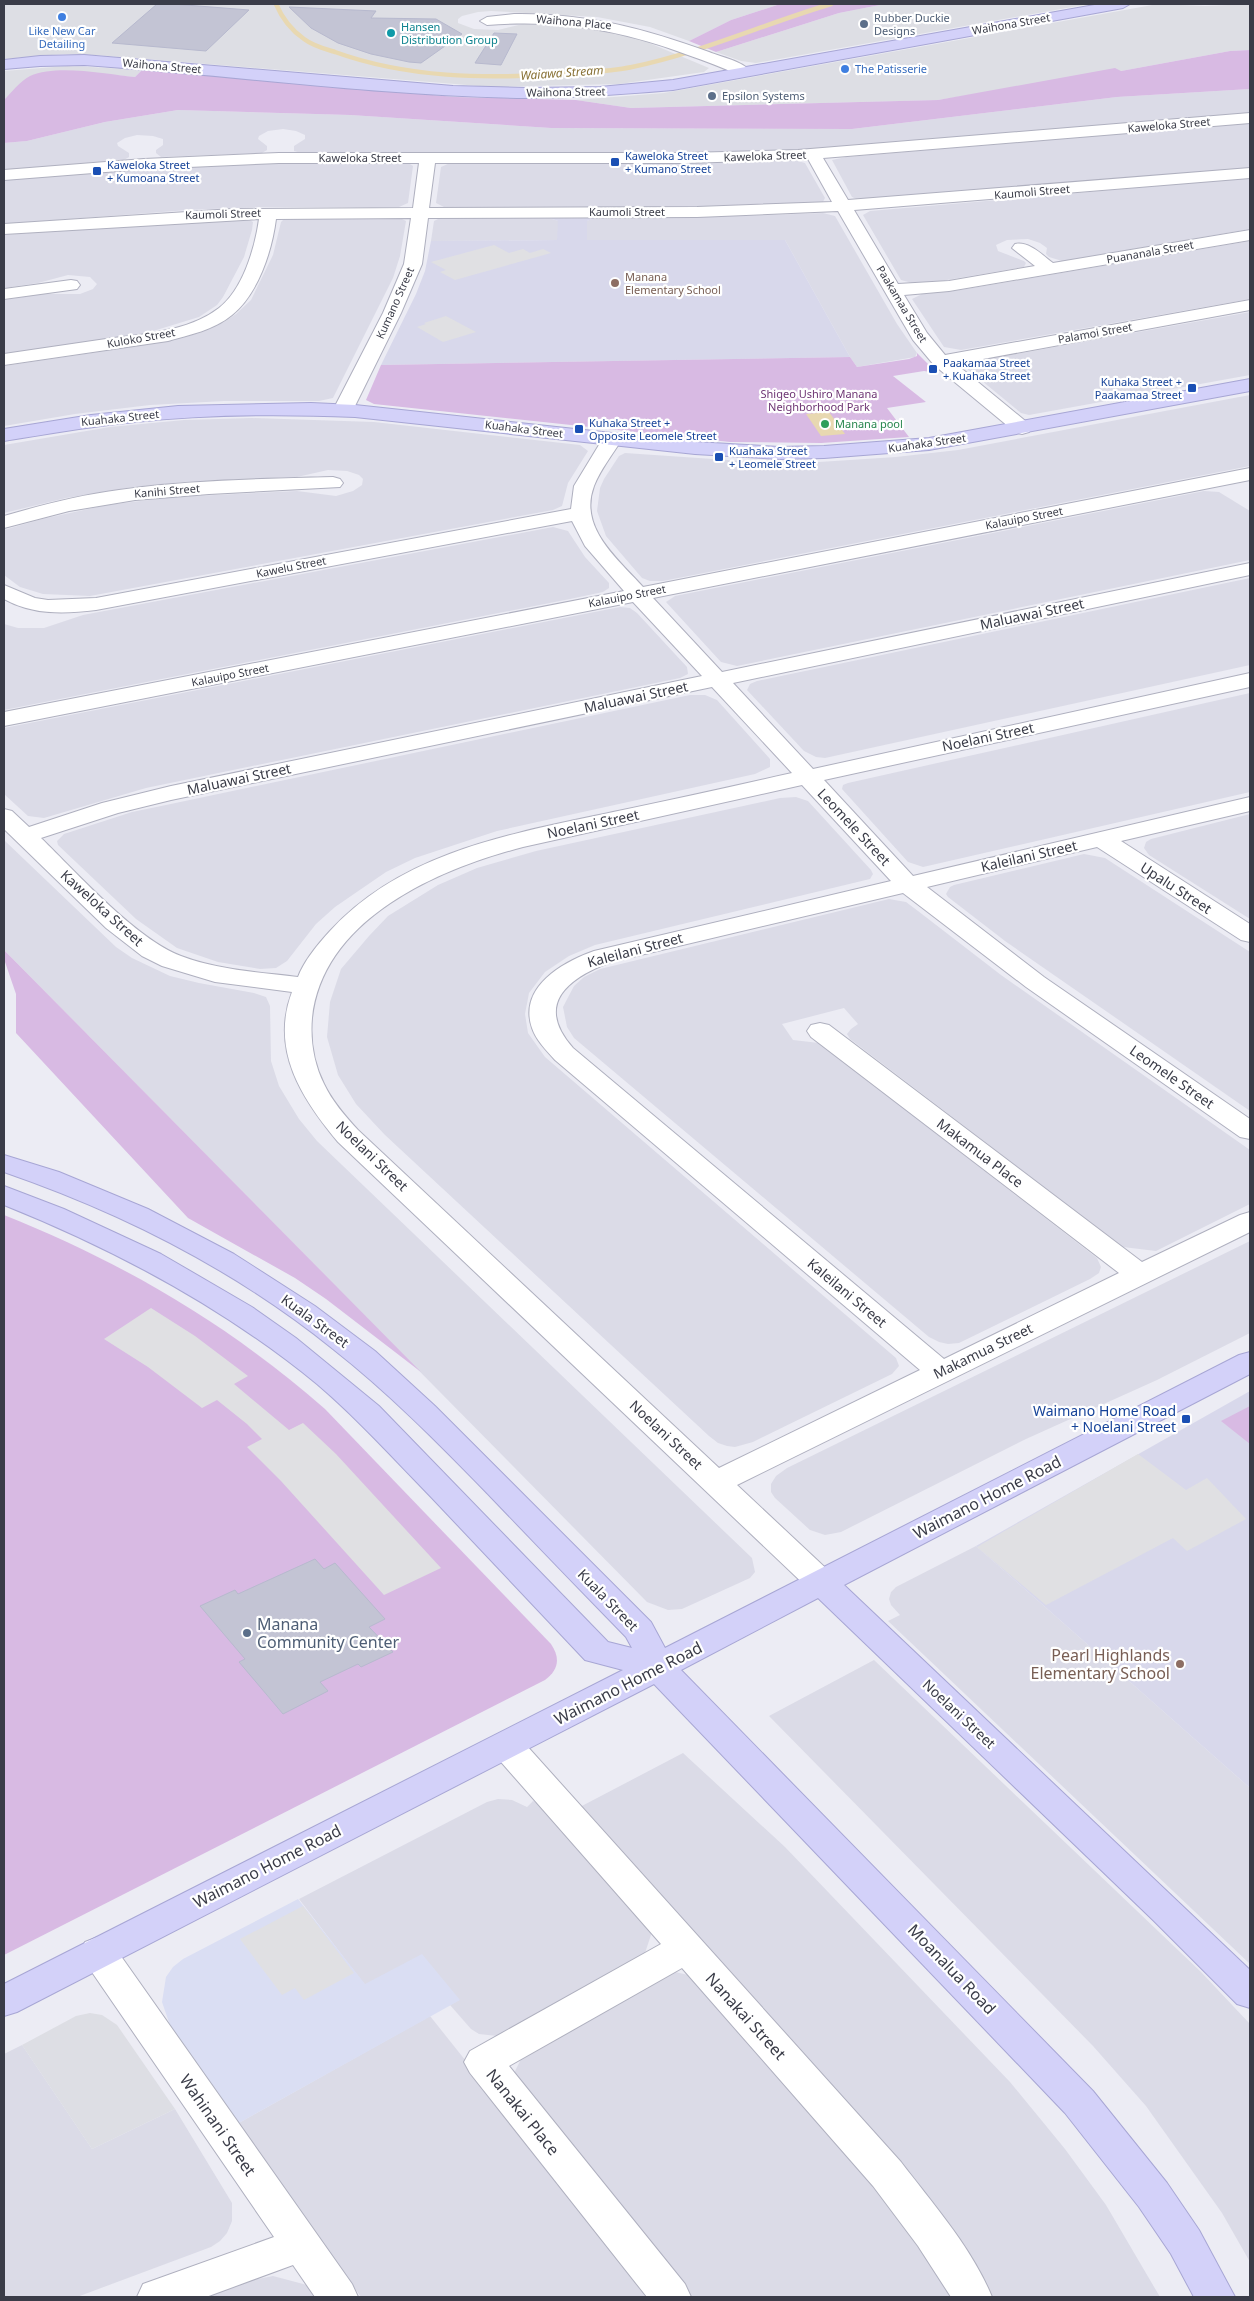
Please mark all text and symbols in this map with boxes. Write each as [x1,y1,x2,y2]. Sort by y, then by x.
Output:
street label: Waihona Street [971,9,1051,38]
place label: Rubber Duckie Designs [874,10,950,38]
marker: Like New Car Detailing [56,11,68,23]
street label: Waihona Place [536,11,612,32]
marker: Rubber Duckie Designs [858,18,870,30]
place label: Hansen Distribution Group [401,19,498,47]
place label: Like New Car Detailing [28,23,96,51]
marker: Hansen Distribution Group [385,27,397,39]
street label: Waihona Street [122,55,202,76]
water label: Waiawa Stream [520,61,604,84]
place label: The Patisserie [855,61,927,76]
marker: The Patisserie [839,63,851,75]
street label: Waihona Street [526,83,606,100]
place label: Epsilon Systems [722,88,805,103]
marker: Epsilon Systems [706,90,718,102]
street label: Kaweloka Street [1127,113,1211,136]
street label: Kaweloka Street [723,147,807,164]
place label: Kaweloka Street + Kumano Street [625,148,711,176]
street label: Kaweloka Street [319,150,401,165]
marker: Kaweloka Street + Kumano Street [609,156,621,168]
place label: Kaweloka Street + Kumoana Street [107,157,199,185]
marker: Kaweloka Street + Kumoana Street [91,165,103,177]
street label: Kaumoli Street [993,181,1070,202]
street label: Kaumoli Street [589,204,665,219]
street label: Kaumoli Street [185,205,261,222]
street label: Puananala Street [1105,236,1195,267]
street label: Paakamaa Street [874,262,931,345]
street label: Kumano Street [372,265,417,341]
place label: Manana Elementary School [625,269,721,297]
marker: Manana Elementary School [609,277,621,289]
street label: Palamoi Street [1057,319,1133,346]
street label: Kuloko Street [106,324,176,351]
place label: Paakamaa Street + Kuahaka Street [943,355,1031,383]
marker: Paakamaa Street + Kuahaka Street [927,363,939,375]
place label: Kuhaka Street + Paakamaa Street [1095,374,1182,402]
marker: Kuhaka Street + Paakamaa Street [1186,382,1198,394]
park label: Shigeo Ushiro Manana Neighborhood Park [760,386,878,414]
street label: Kuahaka Street [80,406,160,429]
place label: Kuhaka Street + Opposite Leomele Street [589,415,717,443]
street label: Kuahaka Street [484,416,564,441]
place label: Manana pool [835,416,903,431]
marker: Manana pool [819,418,831,430]
marker: Kuhaka Street + Opposite Leomele Street [573,423,585,435]
street label: Kuahaka Street [887,430,967,455]
place label: Kuahaka Street + Leomele Street [729,443,816,471]
marker: Kuahaka Street + Leomele Street [713,451,725,463]
street label: Kanihi Street [134,480,200,501]
street label: Kalauipo Street [984,503,1064,532]
street label: Kawelu Street [255,552,327,581]
street label: Kalauipo Street [587,581,667,610]
street label: Maluawai Street [978,593,1086,634]
street label: Kalauipo Street [190,660,270,689]
street label: Maluawai Street [582,676,690,717]
street label: Noelani Street [940,718,1036,756]
street label: Maluawai Street [185,758,293,799]
street label: Leomele Street [814,784,895,869]
street label: Noelani Street [545,805,641,843]
street label: Kaleilani Street [979,835,1079,876]
street label: Upalu Street [1137,857,1216,918]
street label: Kaweloka Street [57,865,148,950]
street label: Kaleilani Street [585,928,685,971]
street label: Leomele Street [1126,1040,1218,1113]
street label: Makamua Place [933,1114,1027,1191]
street label: Noelani Street [332,1116,413,1195]
street label: Kaleilani Street [804,1254,891,1331]
street label: Kuala Street [278,1290,353,1352]
street label: Makamua Street [930,1318,1036,1383]
street label: Noelani Street [626,1396,707,1473]
place label: Waimano Home Road + Noelani Street [1033,1401,1176,1436]
marker: Waimano Home Road + Noelani Street [1180,1413,1192,1425]
street label: Waimano Home Road [909,1450,1065,1544]
street label: Kuala Street [574,1565,643,1635]
place label: Manana Community Center [257,1613,400,1653]
marker: Manana Community Center [241,1627,253,1639]
street label: Waimano Home Road [550,1636,706,1730]
place label: Pearl Highlands Elementary School [1031,1644,1170,1684]
marker: Pearl Highlands Elementary School [1174,1658,1186,1670]
street label: Noelani Street [919,1675,1000,1752]
street label: Waimano Home Road [189,1819,345,1913]
street label: Moanalua Road [903,1919,1001,2019]
street label: Nanakai Street [701,1968,791,2065]
street label: Nanakai Place [481,2064,565,2160]
street label: Wahinani Street [175,2070,261,2180]

